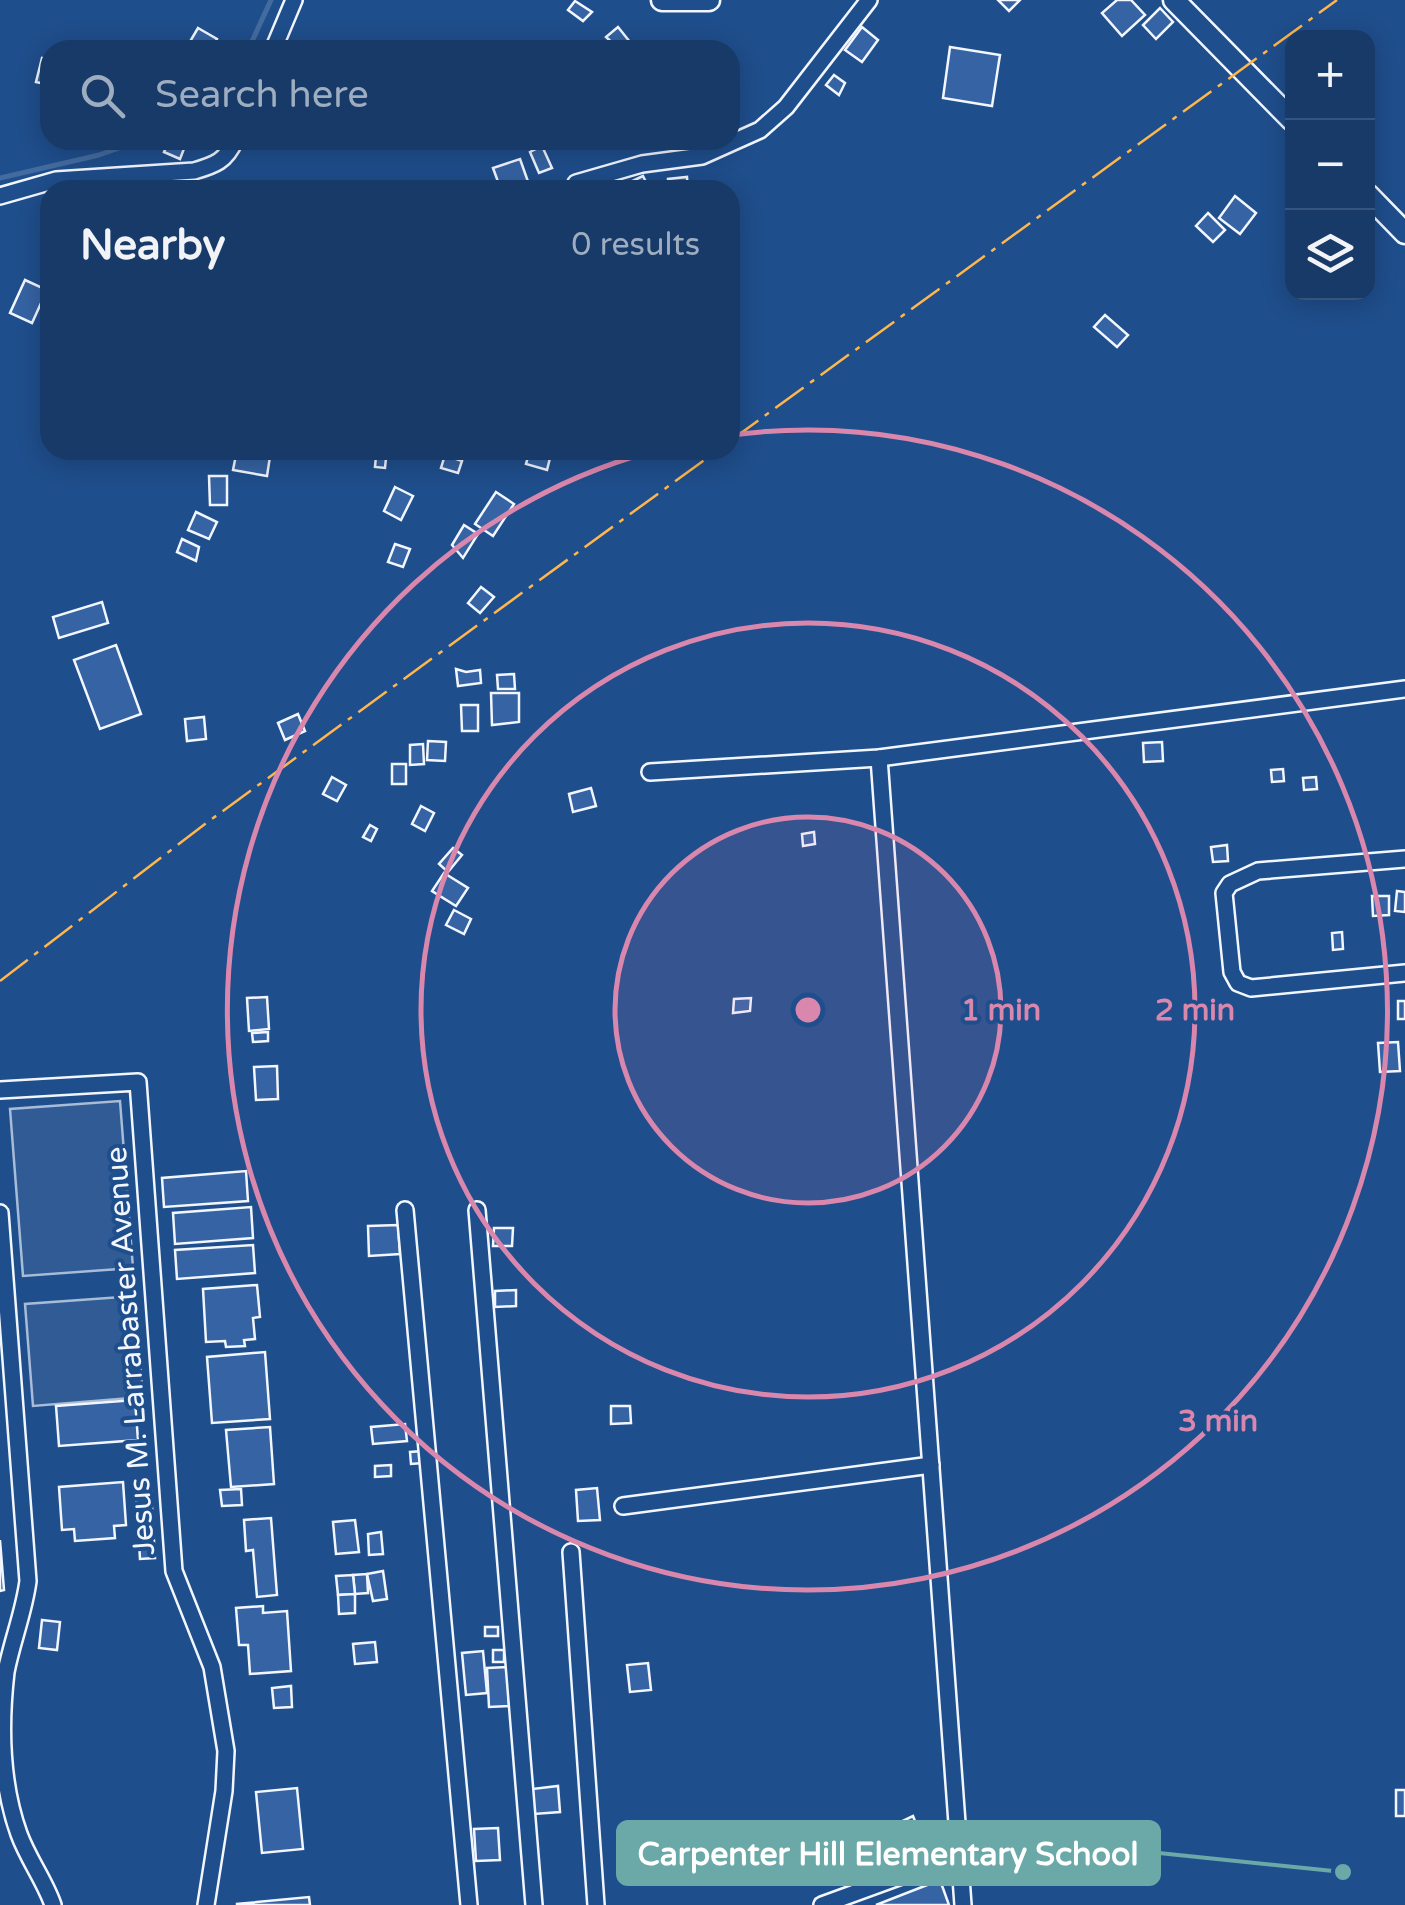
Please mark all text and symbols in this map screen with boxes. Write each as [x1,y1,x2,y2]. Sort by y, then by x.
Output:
map controls [1285,30,1375,300]
button: + [1285,30,1375,120]
search box [40,40,740,150]
icon: search [75,68,130,123]
text: Search here [155,72,369,118]
button: − [1285,120,1375,210]
button: layers [1285,210,1375,300]
text: Nearby [80,220,225,271]
text: 0 results [571,226,700,264]
centre of rings [790,992,826,1028]
text: 1 min [961,992,1041,1029]
text: 2 min [1155,992,1235,1029]
street label: Jesus M. Larrabaster Avenue [98,1145,163,1556]
text: 3 min [1178,1403,1258,1440]
callout: Carpenter Hill Elementary School [618,1822,1159,1884]
text: Carpenter Hill Elementary School [638,1836,1138,1874]

